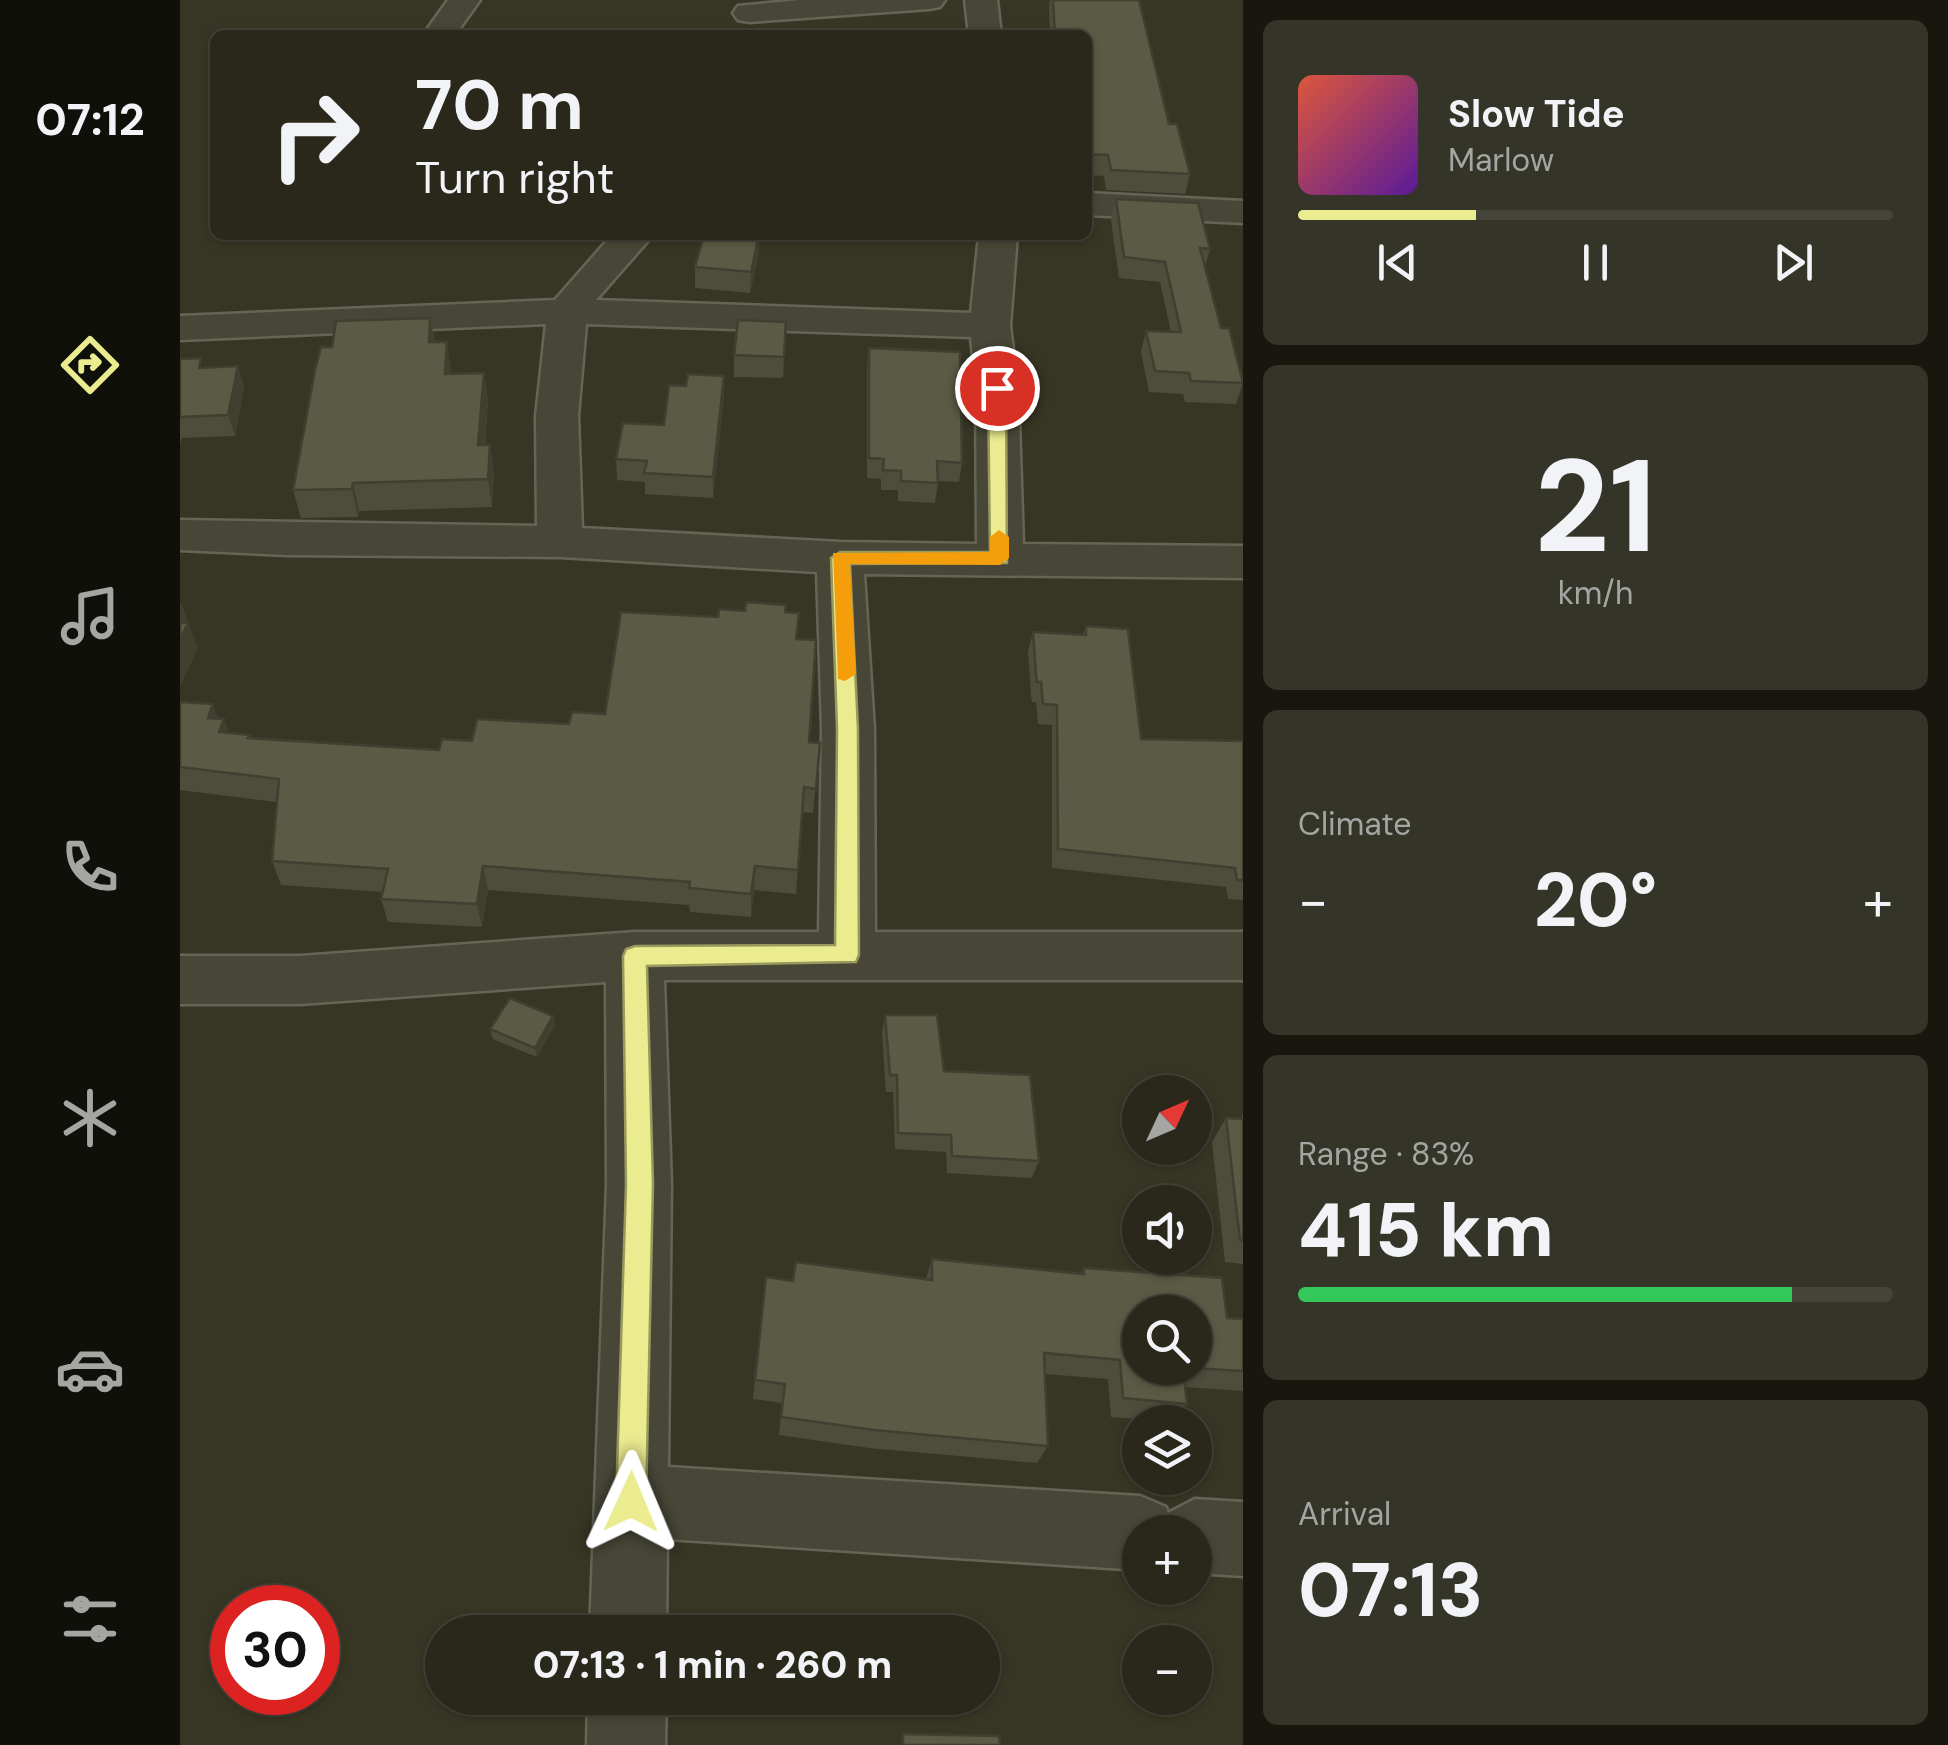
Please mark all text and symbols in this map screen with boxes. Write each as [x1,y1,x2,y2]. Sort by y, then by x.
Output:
text: 70 m [415,60,584,151]
icon: right [250,70,380,200]
text: Slow Tide [1448,89,1625,139]
text: 07:12 [35,90,145,149]
text: Marlow [1448,139,1554,181]
text: Turn right [415,148,614,207]
icon: previous [1370,235,1425,290]
icon: pause [1568,235,1623,290]
icon: next [1766,235,1821,290]
icon: directions [55,330,125,400]
pin [955,346,1040,431]
icon: arrive [970,361,1025,416]
text: 21 [1534,422,1657,591]
text: km/h [1558,572,1633,614]
icon: music [55,581,125,651]
text: Climate [1298,803,1412,845]
icon: phone [55,832,125,902]
text: 20° [1534,852,1657,949]
text: − [1298,865,1328,937]
text: + [1863,865,1893,937]
north arrow [1122,1075,1212,1165]
map controls [1122,1075,1212,1715]
icon: climate [55,1083,125,1153]
text: Range · 83% [1298,1133,1474,1175]
text: 415 km [1298,1182,1554,1279]
button: sound [1122,1185,1212,1275]
button: search [1122,1295,1212,1385]
icon: car [55,1334,125,1404]
button: layers [1122,1405,1212,1495]
position arrow [579,1450,683,1554]
text: Arrival [1298,1493,1391,1535]
button: + [1122,1515,1212,1605]
text: 07:13 [1298,1542,1483,1639]
icon: filters [55,1584,125,1654]
speed limit sign: 30 [210,1585,340,1715]
button: − [1122,1625,1212,1715]
text: 07:13 · 1 min · 260 m [533,1640,892,1690]

